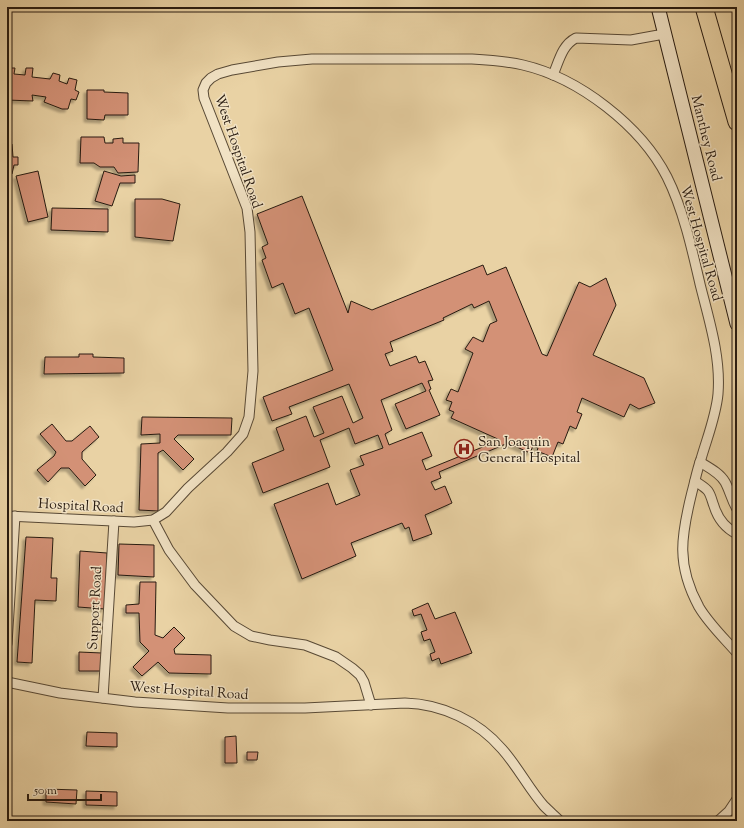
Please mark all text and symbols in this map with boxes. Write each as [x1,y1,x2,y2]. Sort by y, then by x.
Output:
street label: West Hospital Road [208,92,266,211]
street label: Manthey Road [685,93,725,184]
street label: West Hospital Road [674,183,726,304]
place label: San Joaquin General Hospital [478,433,580,469]
hospital icon: San Joaquin General Hospital [453,438,475,460]
street label: Hospital Road [38,495,124,519]
street label: Support Road [84,566,108,651]
street label: West Hospital Road [129,678,249,706]
scale bar [28,776,101,802]
text: 50 m [33,782,57,800]

